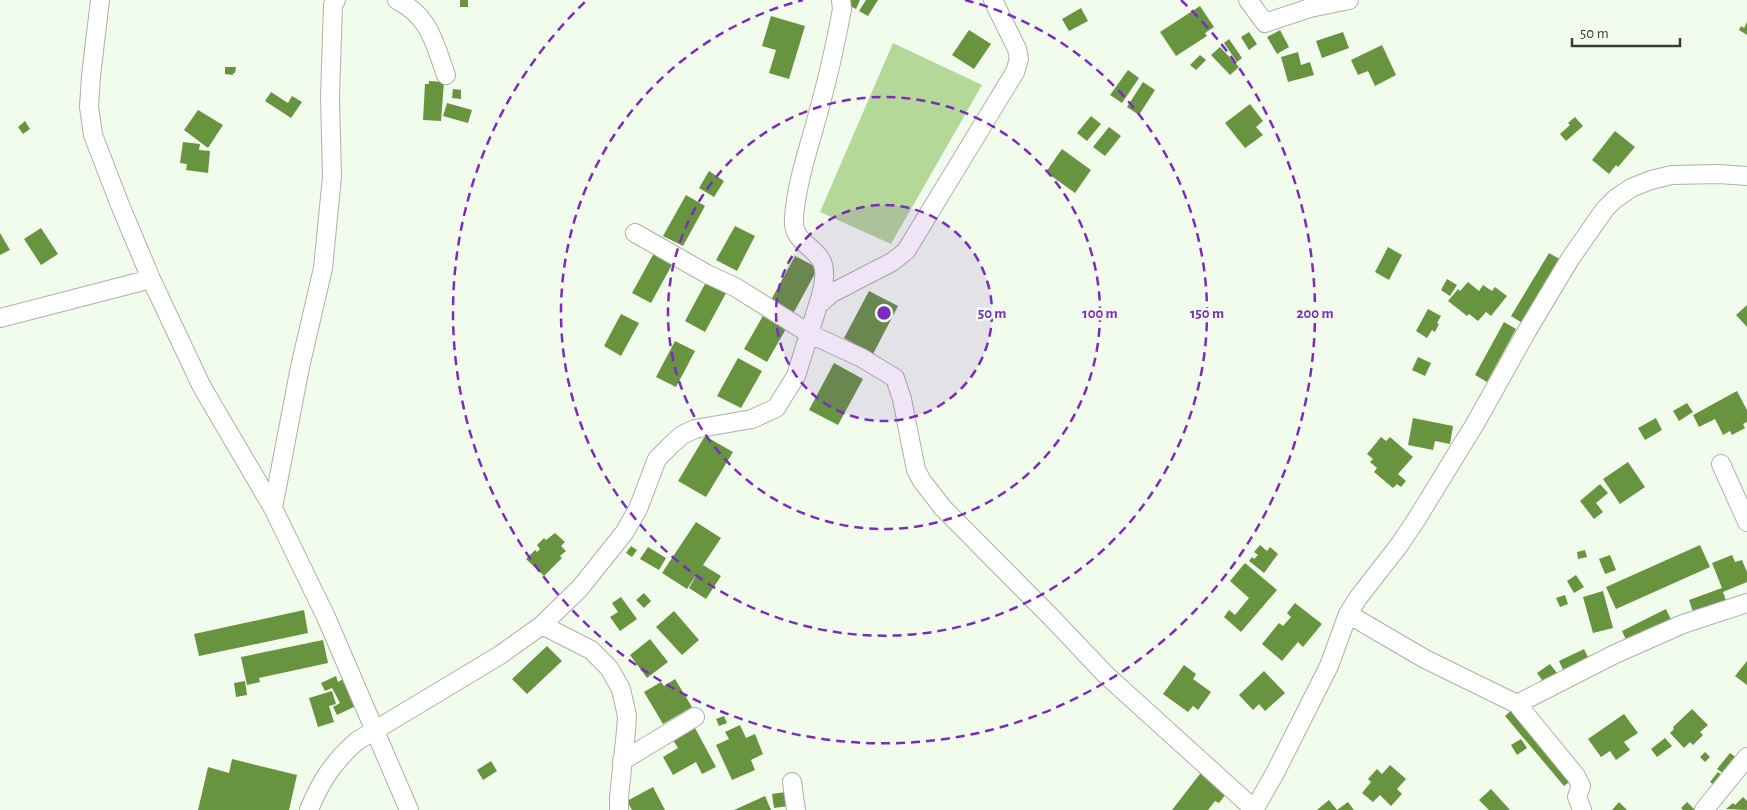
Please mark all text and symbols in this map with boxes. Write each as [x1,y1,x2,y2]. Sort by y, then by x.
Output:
scale bar [1572,15,1680,47]
text: 50 m [1580,26,1609,41]
centre of rings [875,304,893,322]
text: 50 m [978,306,1006,321]
text: 100 m [1082,306,1118,321]
text: 150 m [1190,306,1224,321]
text: 200 m [1296,306,1334,321]

